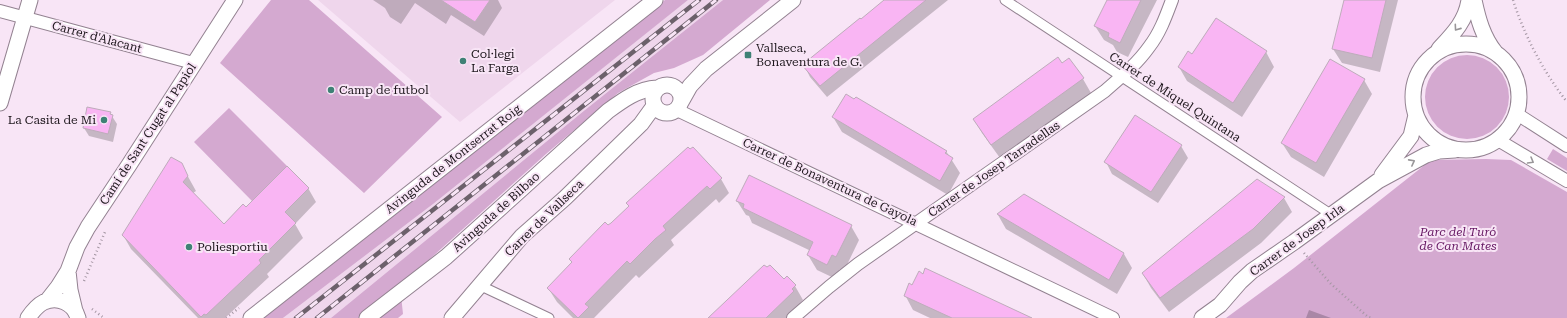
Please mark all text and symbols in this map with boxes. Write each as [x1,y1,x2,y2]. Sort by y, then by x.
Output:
street label: Carrer d'Alacant [50,18,144,56]
one-way arrow [1455,24,1462,31]
place label: Vallseca, Bonaventura de G. [756,41,862,69]
place label: Col·legi La Farga [471,47,520,75]
street label: Carrer de Miquel Quintana [1107,49,1244,145]
marker: Vallseca, Bonaventura de G. [743,50,753,60]
marker: Col·legi La Farga [458,56,468,66]
street label: Camí de Sant Cugat al Papiol [97,60,199,207]
place label: Camp de futbol [339,83,429,97]
marker: Camp de futbol [326,85,336,95]
street label: Avinguda de Montserrat Roig [382,102,524,216]
place label: La Casita de Mi [8,113,96,127]
marker: La Casita de Mi [99,115,109,125]
street label: Carrer de Josep Tarradellas [925,118,1063,220]
street label: Carrer de Bonaventura de Gayola [741,135,920,229]
one-way arrow [1527,156,1534,163]
one-way arrow [1408,159,1415,167]
street label: Avinguda de Bilbao [450,169,542,255]
street label: Carrer de Vallseca [502,177,587,259]
street label: Carrer de Josep Irla [1247,201,1347,279]
park label: Parc del Turó de Can Mates [1419,225,1497,253]
place label: Poliesportiu [197,240,268,254]
marker: Poliesportiu [184,242,194,252]

